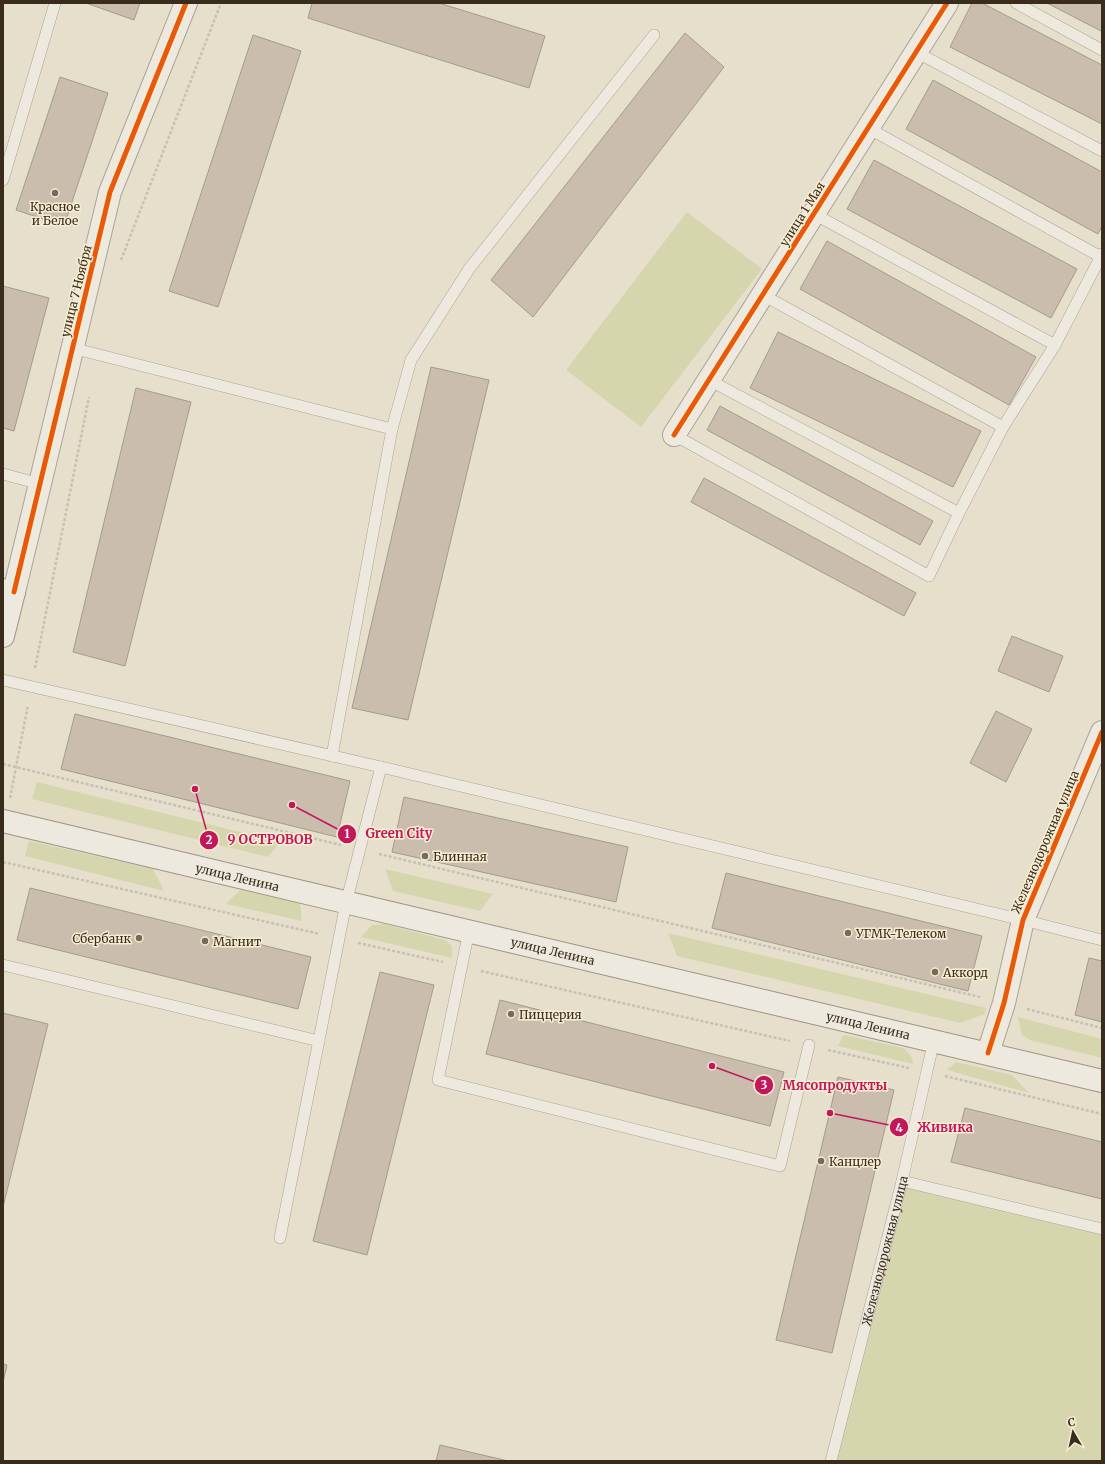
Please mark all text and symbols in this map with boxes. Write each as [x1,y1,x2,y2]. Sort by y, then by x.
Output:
street label: улица 1 Мая [776,179,828,249]
marker: Красное и Белое [50,188,60,198]
place label: Красное и Белое [30,199,80,228]
street label: улица 7 Ноября [57,243,95,339]
street label: Железнодорожная улица [1008,768,1082,916]
callout: Green City [337,821,440,846]
text: Green City [366,825,433,842]
text: 1 [344,826,350,841]
callout: 9 ОСТРОВОВ [199,827,320,852]
text: 9 ОСТРОВОВ [227,831,313,848]
text: 2 [205,832,213,847]
place label: Блинная [433,849,487,864]
marker: Блинная [420,851,430,861]
street label: улица Ленина [194,860,281,894]
place label: УГМК-Телеком [855,926,947,941]
marker: УГМК-Телеком [843,928,853,938]
place label: Сбербанк [72,931,131,946]
marker: Сбербанк [134,933,144,943]
place label: Магнит [213,934,261,949]
street label: улица Ленина [510,934,597,968]
marker: Магнит [200,936,210,946]
place label: Аккорд [942,965,988,980]
marker: Аккорд [930,967,940,977]
place label: Пиццерия [519,1007,582,1022]
street label: улица Ленина [825,1008,912,1042]
marker: Пиццерия [506,1009,516,1019]
callout: Мясопродукты [754,1073,895,1098]
text: 3 [761,1077,768,1092]
text: Мясопродукты [783,1077,888,1094]
callout: Живика [889,1115,981,1140]
text: Живика [917,1119,973,1136]
text: 4 [895,1120,903,1135]
place label: Канцлер [829,1154,881,1169]
marker: Канцлер [816,1156,826,1166]
street label: Железнодорожная улица [858,1174,911,1327]
north arrow [1053,1412,1093,1452]
text: С [1067,1415,1076,1430]

